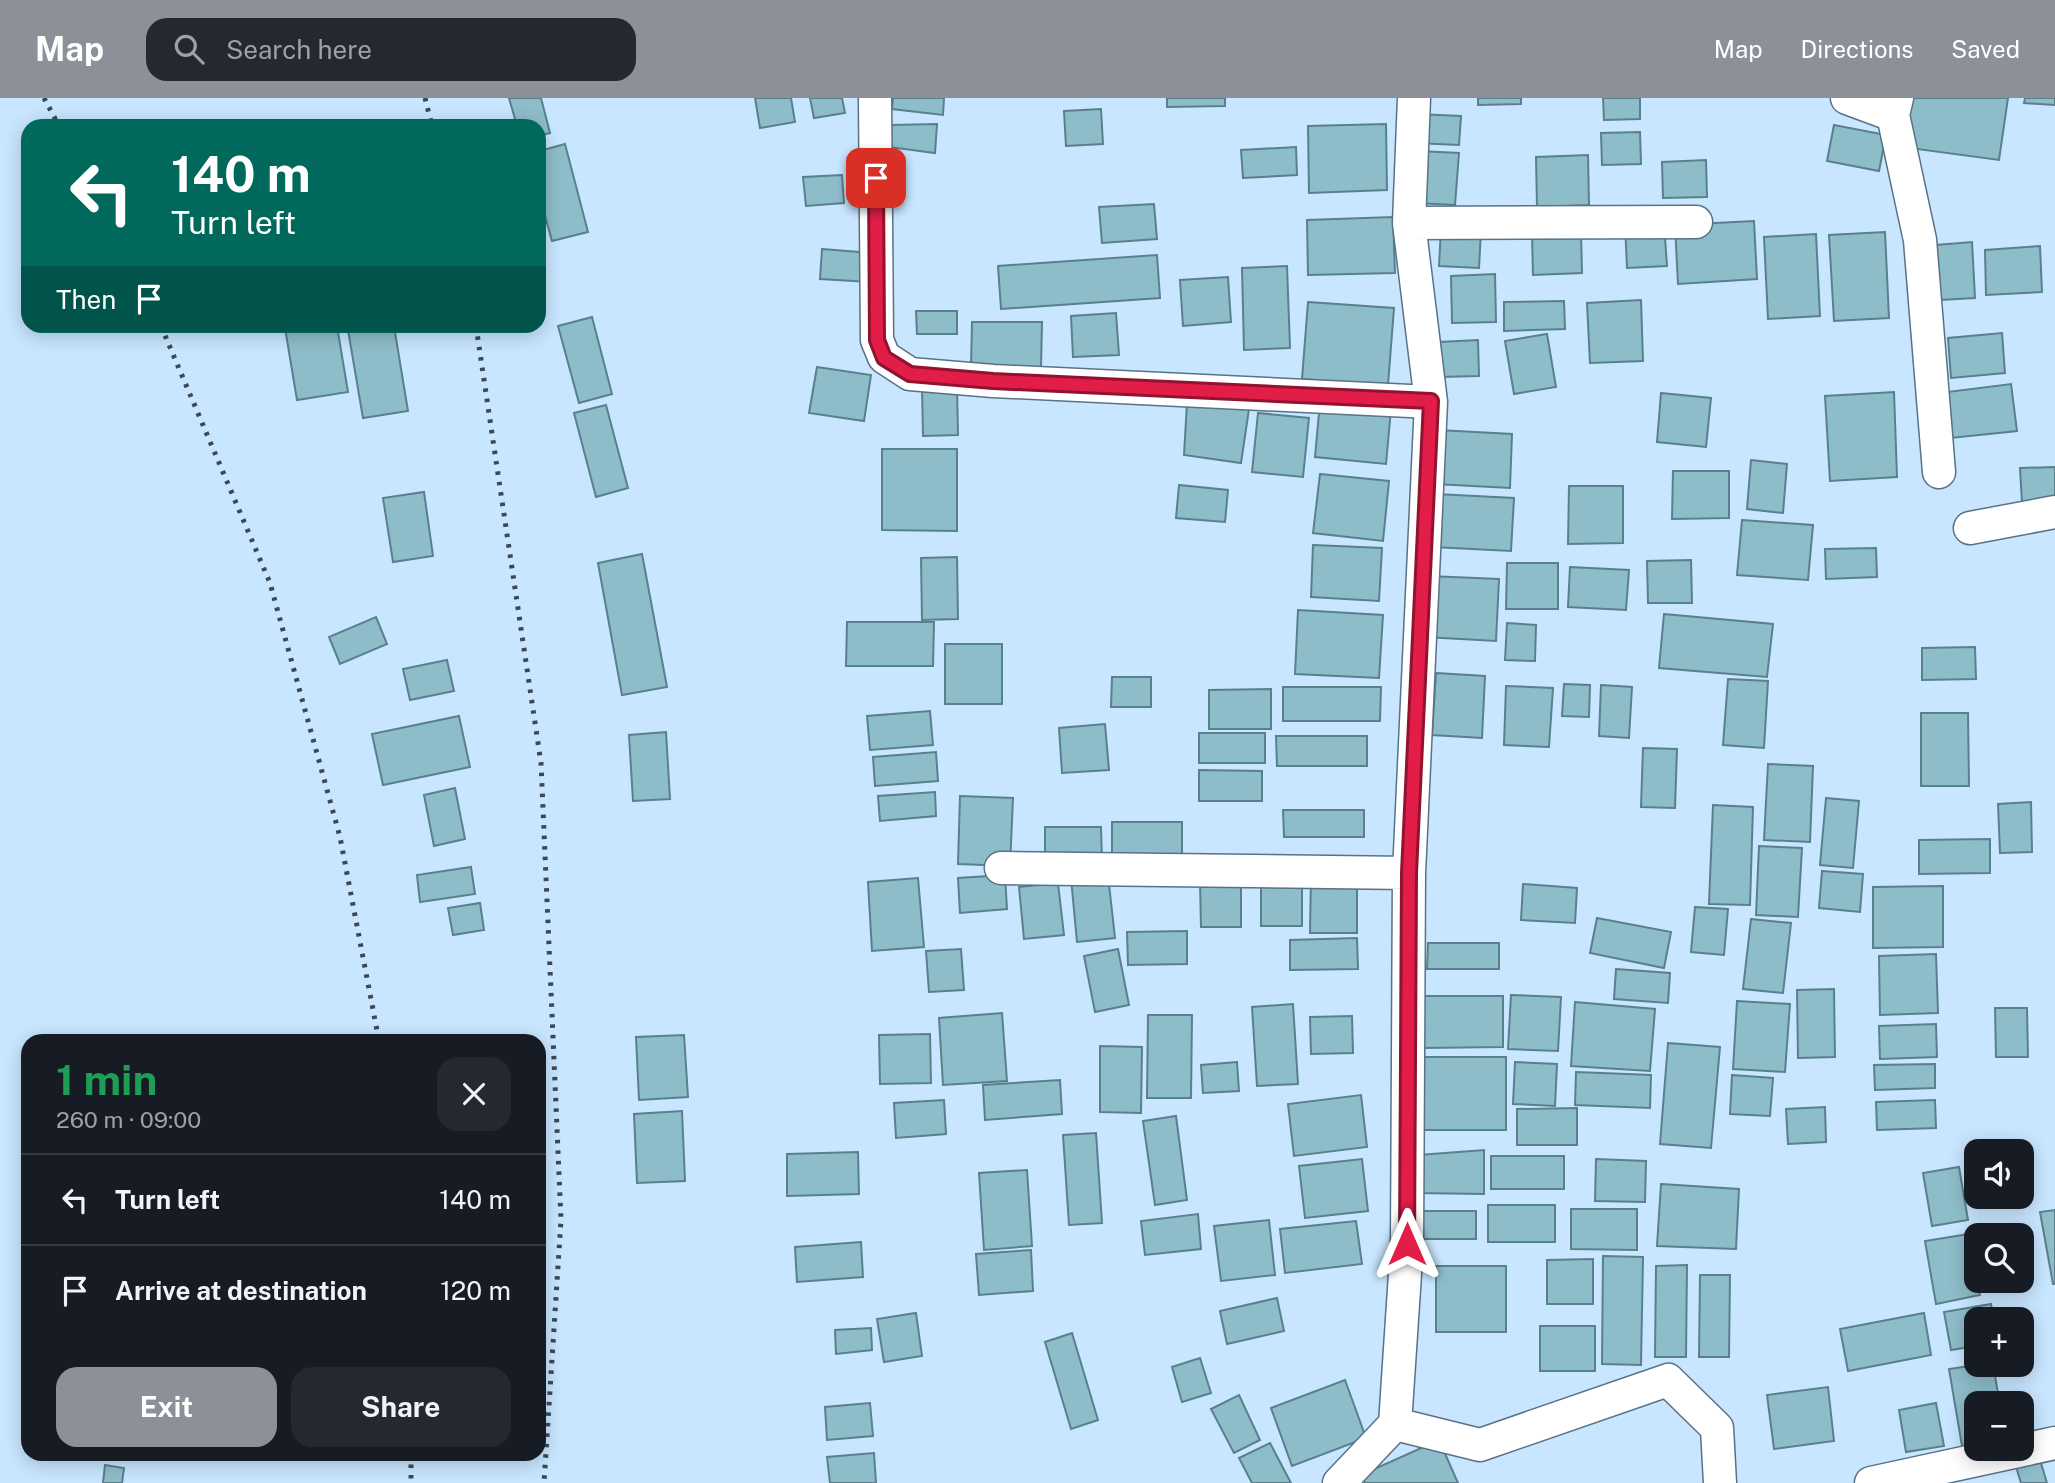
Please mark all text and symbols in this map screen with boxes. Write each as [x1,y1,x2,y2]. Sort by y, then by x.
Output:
search box [146,18,636,81]
text: Map [35,30,104,68]
icon: search [170,30,208,68]
text: Search here [226,34,372,65]
text: Map [1714,35,1763,63]
text: Directions [1801,35,1913,63]
text: Saved [1951,35,2020,63]
text: 140 m [171,145,311,203]
icon: left [56,147,147,238]
pin [846,148,906,208]
icon: arrive [857,159,895,197]
text: Turn left [171,204,296,241]
icon: arrive [130,280,168,318]
text: Then [56,284,116,315]
text: 1 min [56,1055,157,1104]
button: close [437,1057,511,1131]
text: 260 m · 09:00 [56,1106,201,1133]
map controls [1964,1139,2034,1461]
button: sound [1964,1139,2034,1209]
icon: left [56,1181,94,1219]
text: Turn left [115,1184,220,1215]
text: 140 m [439,1184,511,1215]
position arrow [1370,1207,1444,1281]
button: search [1964,1223,2034,1293]
icon: arrive [56,1272,94,1310]
text: Arrive at destination [115,1275,367,1306]
text: 120 m [440,1275,511,1306]
button: + [1964,1307,2034,1377]
button: Exit [56,1367,277,1447]
button: Share [291,1367,511,1447]
button: − [1964,1391,2034,1461]

